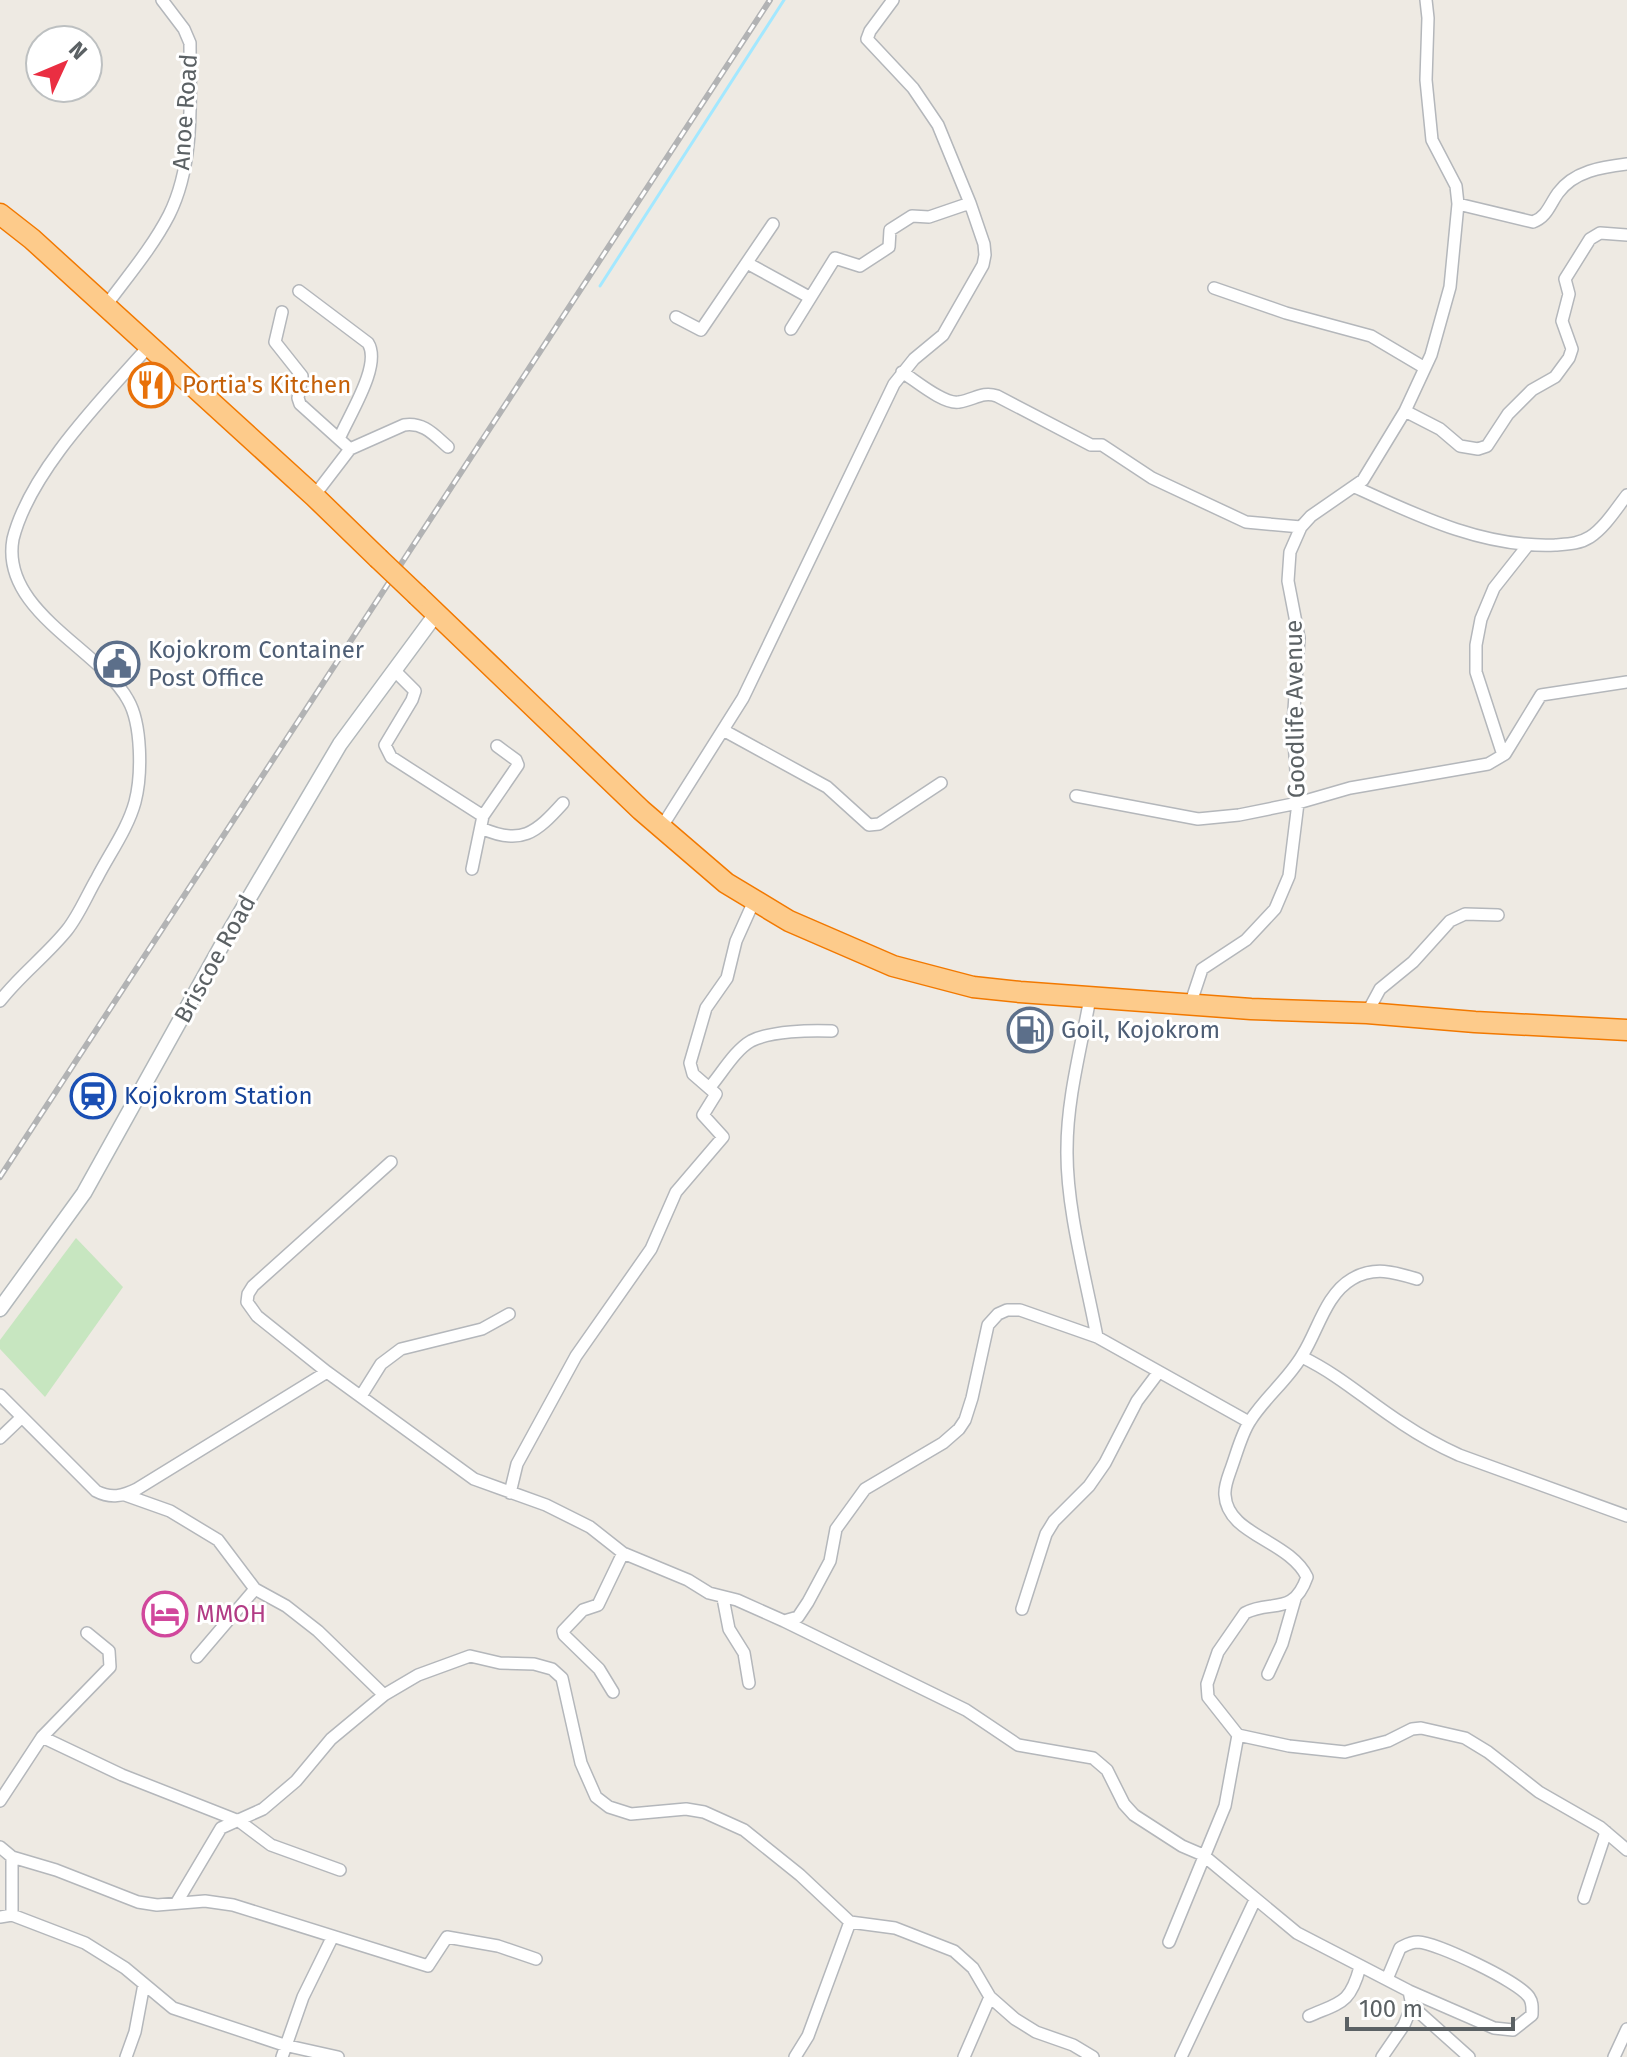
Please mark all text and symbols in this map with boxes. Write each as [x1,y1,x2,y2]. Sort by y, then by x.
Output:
north arrow [24,24,104,104]
text: N [63,36,93,65]
street label: Anoe Road [167,53,203,171]
restaurant icon: Portia's Kitchen [127,361,175,409]
place label: Portia's Kitchen [182,371,351,399]
street label: Goodlife Avenue [1279,620,1311,798]
place label: Kojokrom Container Post Office [148,636,365,692]
public building icon: Kojokrom Container Post Office [93,640,141,688]
street label: Briscoe Road [168,890,262,1028]
fuel station icon: Goil, Kojokrom [1006,1006,1054,1054]
place label: Goil, Kojokrom [1061,1016,1220,1044]
station icon: Kojokrom Station [69,1072,117,1120]
place label: Kojokrom Station [124,1082,312,1110]
hotel icon: MMOH [141,1590,189,1638]
place label: MMOH [196,1600,266,1628]
scale bar [1347,1981,1513,2031]
text: 100 m [1359,1995,1423,2023]

